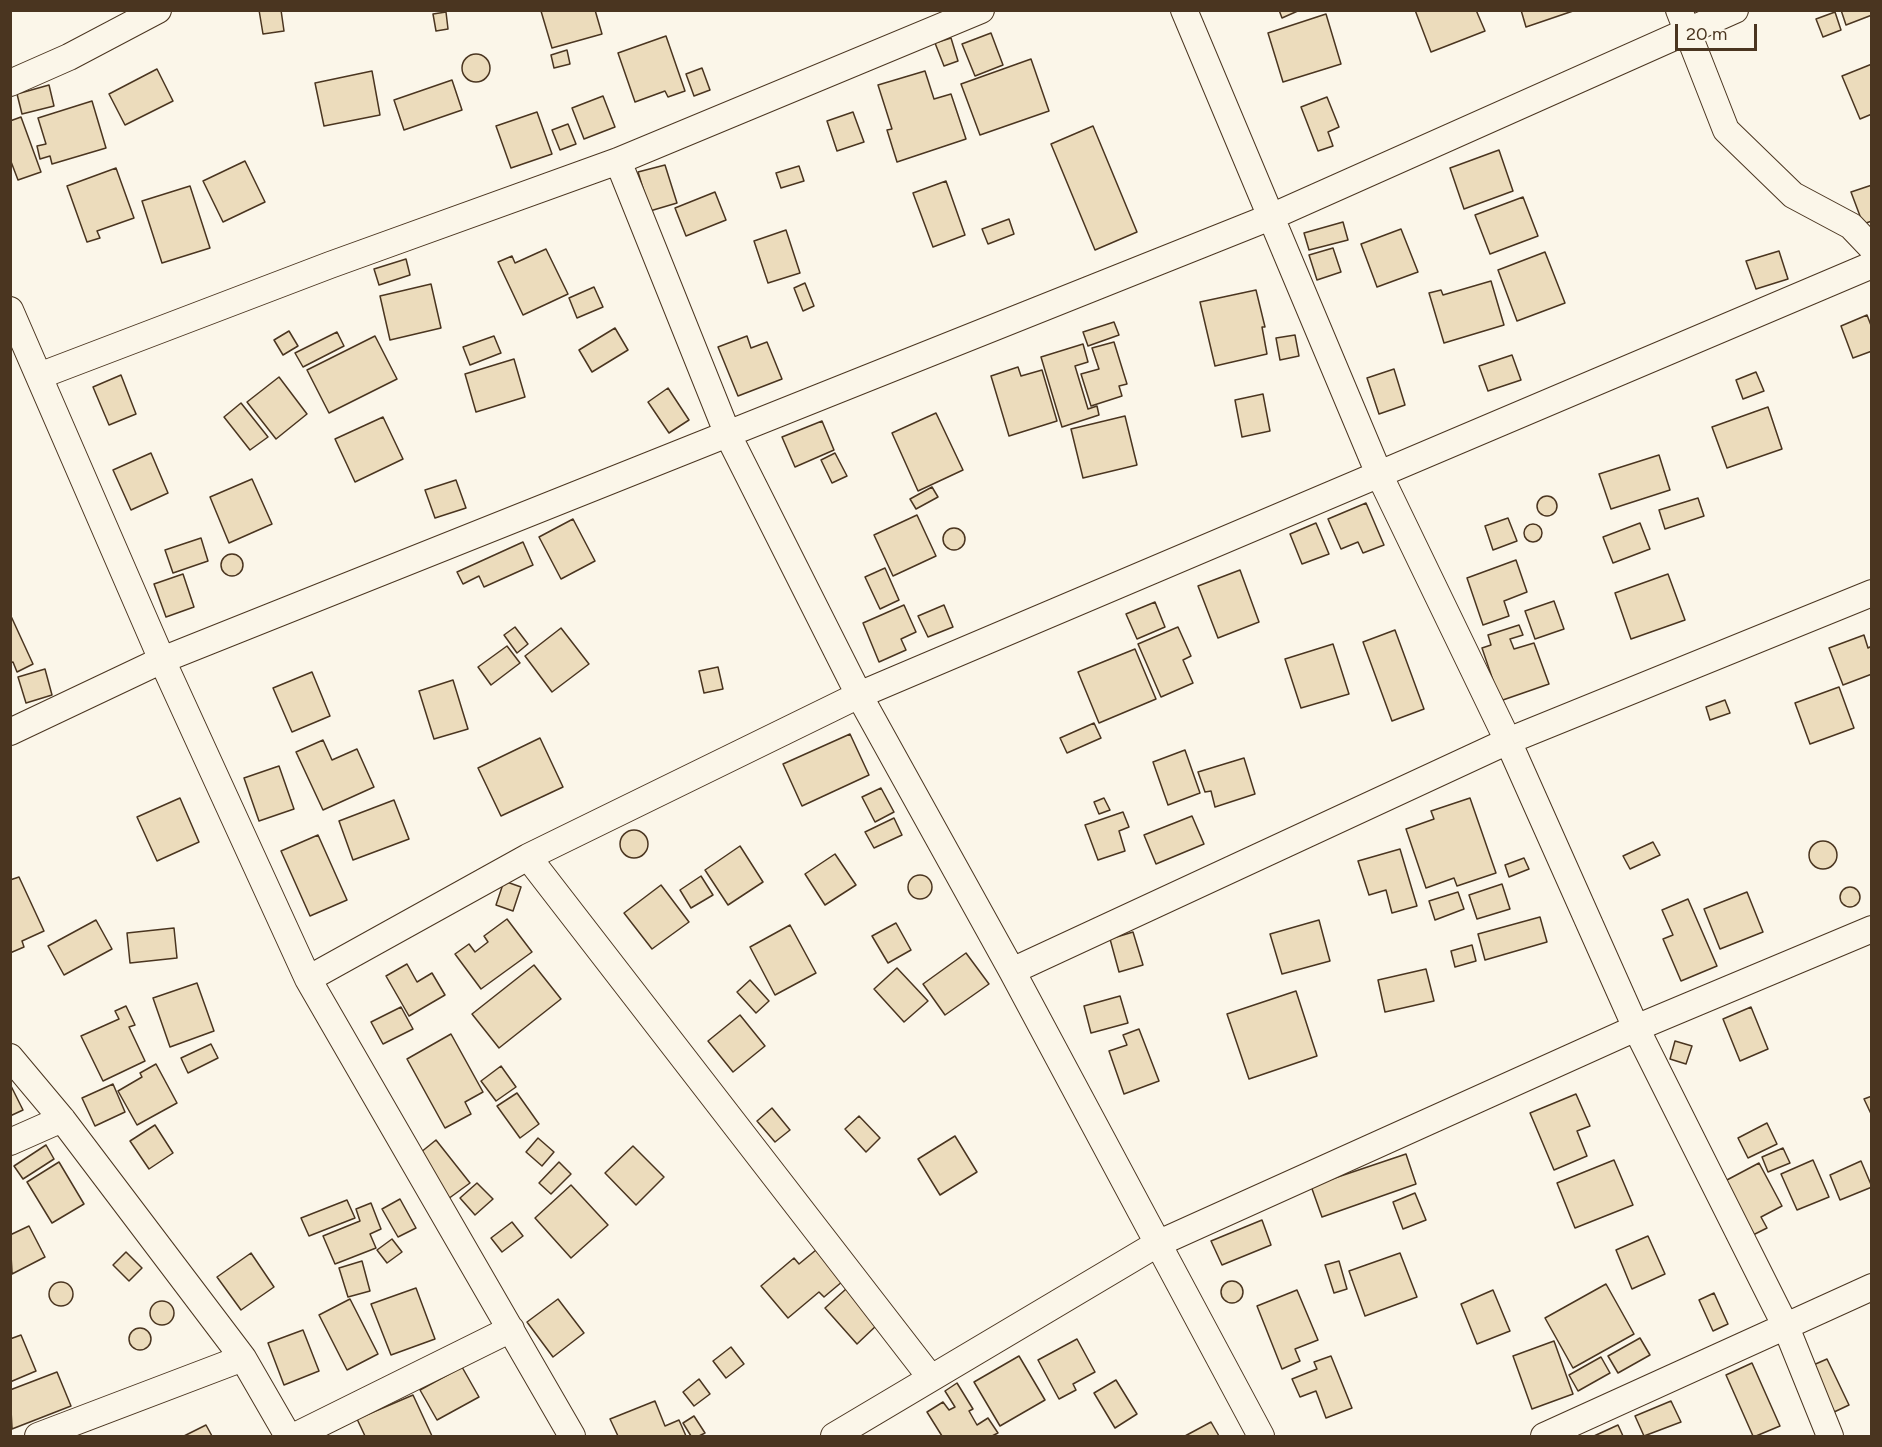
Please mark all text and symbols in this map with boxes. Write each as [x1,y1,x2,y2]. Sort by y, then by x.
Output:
scale bar [1678,12,1760,50]
text: 20 m [1686,23,1727,45]

